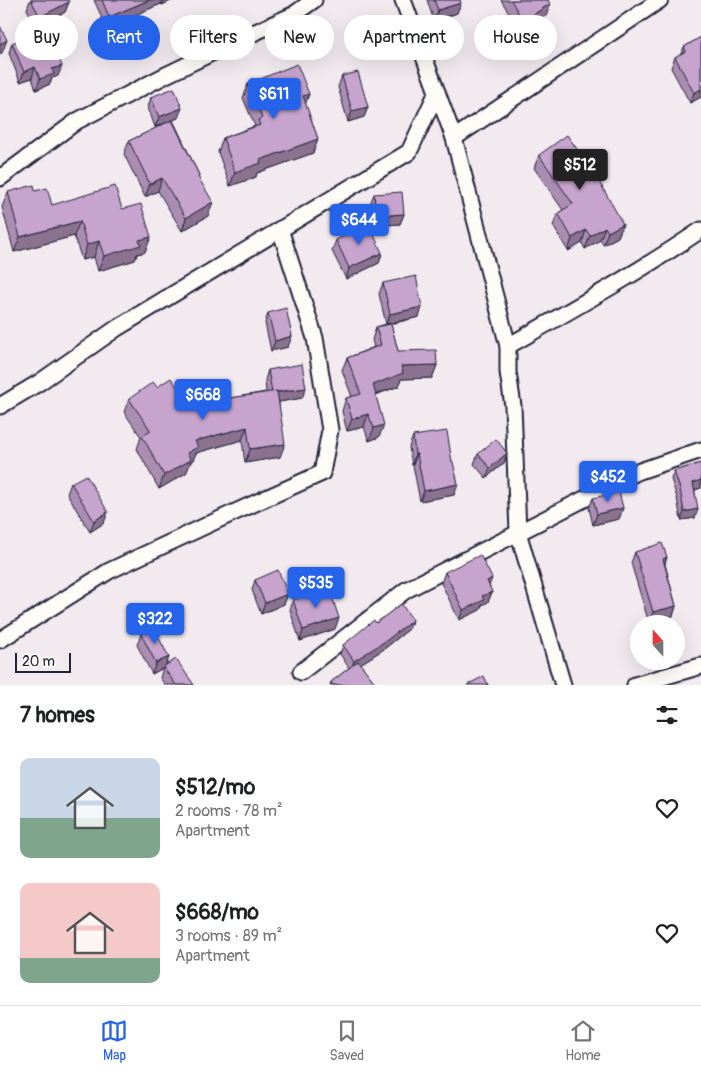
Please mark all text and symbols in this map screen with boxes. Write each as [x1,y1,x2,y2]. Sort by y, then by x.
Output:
chip: Buy [15,15,78,60]
chip: Rent [88,15,160,60]
chip: Filters [170,15,255,60]
chip: New [265,15,334,60]
chip: Apartment [344,15,464,60]
chip: House [474,15,557,60]
pin: $611 [244,78,304,120]
text: $611 [259,84,289,104]
pin: $512 [550,148,610,191]
text: $512 [564,155,596,175]
pin: $644 [329,204,389,246]
text: $644 [341,210,377,230]
pin: $668 [173,378,233,421]
text: $668 [185,385,221,405]
pin: $452 [578,460,638,503]
text: $452 [590,467,626,487]
pin: $535 [286,566,346,609]
text: $535 [299,573,333,593]
pin: $322 [125,602,185,645]
text: $322 [137,609,173,629]
north arrow [630,615,685,670]
map controls [630,615,685,670]
scale bar [15,650,71,673]
text: 20 m [22,653,55,670]
icon: filters [653,701,681,729]
text: 7 homes [20,702,95,729]
text: $512/mo [175,774,255,801]
icon: home [60,778,120,838]
icon: heart [653,794,681,822]
text: 2 rooms · 78 m² [175,801,282,821]
text: Apartment [175,821,250,841]
text: $668/mo [175,899,259,926]
icon: home [60,903,120,963]
icon: heart [653,919,681,947]
text: 3 rooms · 89 m² [175,926,282,946]
text: Apartment [175,946,250,966]
tab: Map [100,1017,128,1064]
tab: Saved [329,1017,364,1064]
tab: Home [565,1017,600,1064]

